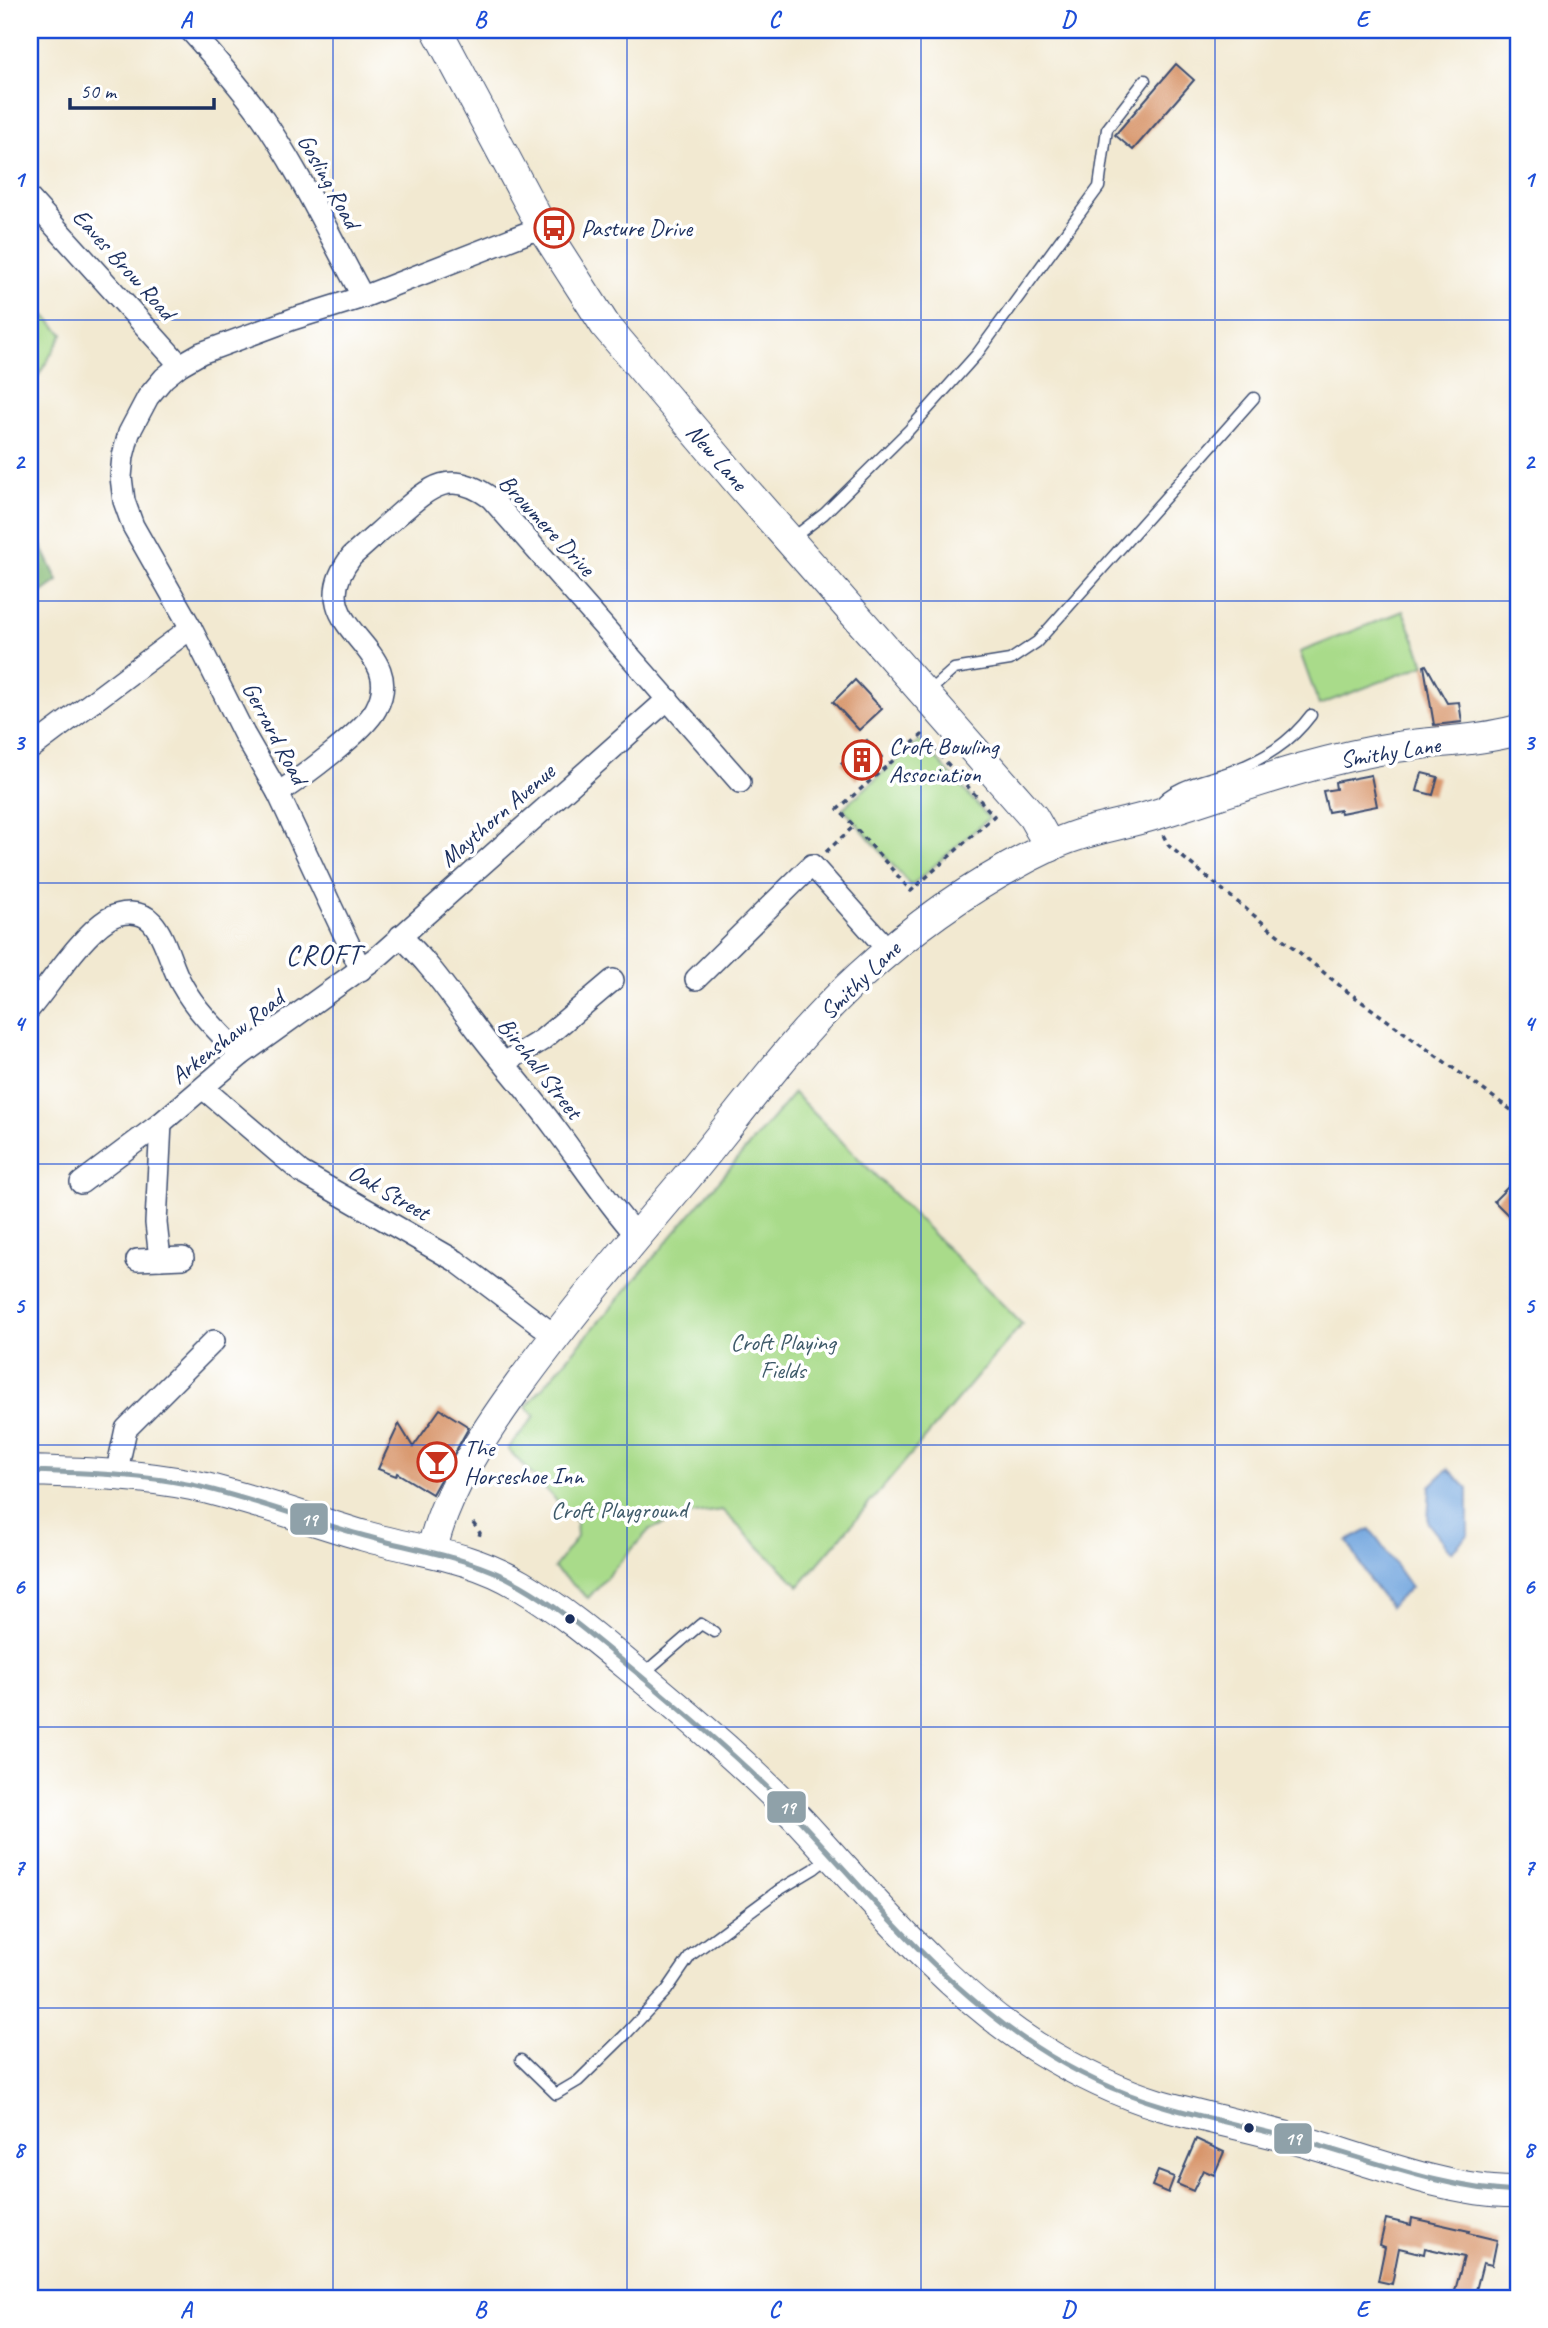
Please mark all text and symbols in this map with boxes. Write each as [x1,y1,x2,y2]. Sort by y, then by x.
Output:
text: A [180,5,194,34]
text: B [474,5,488,34]
text: C [769,5,783,34]
text: D [1061,5,1077,34]
text: E [1356,5,1372,34]
scale bar [70,66,214,110]
text: 50 m [80,78,118,104]
street label: Gosling Road [291,129,369,236]
text: 1 [14,165,27,194]
text: 1 [1524,165,1537,194]
street label: Eaves Brow Road [66,202,184,329]
bus stop icon: Pasture Drive [533,207,575,249]
place label: Pasture Drive [581,213,694,243]
street label: New Lane [680,417,756,498]
text: 2 [14,447,27,476]
text: 2 [1524,447,1537,476]
street label: Browmere Drive [492,468,603,584]
street label: Gerrard Road [236,677,316,792]
text: 3 [14,728,27,757]
text: 3 [1524,728,1537,757]
street label: Smithy Lane [1338,729,1444,775]
place label: Croft Bowling Association [889,731,1001,789]
building icon: Croft Bowling Association [841,739,883,781]
street label: Maythorn Avenue [433,755,562,873]
street label: Smithy Lane [813,933,908,1026]
district label: CROFT [286,937,366,972]
street label: Arkenshaw Road [164,981,293,1091]
text: 4 [14,1009,27,1038]
text: 4 [1524,1009,1537,1038]
street label: Birchall Street [491,1011,590,1126]
street label: Oak Street [343,1157,437,1228]
text: 5 [14,1291,26,1320]
text: 5 [1524,1291,1536,1320]
park label: Croft Playing Fields [730,1327,838,1385]
place label: The Horseshoe Inn [464,1433,584,1491]
bar icon: The Horseshoe Inn [416,1441,458,1483]
park label: Croft Playground [551,1495,691,1525]
line badge: 19 [289,1502,329,1536]
text: 19 [301,1508,320,1532]
text: 6 [14,1572,27,1601]
text: 6 [1524,1572,1537,1601]
unlabelled marker [563,1612,577,1626]
line badge: 19 [766,1790,807,1824]
text: 19 [779,1796,798,1820]
text: 7 [14,1853,27,1882]
text: 7 [1524,1853,1537,1882]
unlabelled marker [1242,2121,1256,2135]
line badge: 19 [1273,2122,1313,2155]
text: 19 [1285,2127,1304,2151]
text: 8 [14,2135,27,2164]
text: 8 [1524,2135,1537,2164]
text: A [180,2295,194,2324]
text: B [474,2295,488,2324]
text: C [769,2295,783,2324]
text: D [1061,2295,1077,2324]
text: E [1356,2295,1372,2324]

